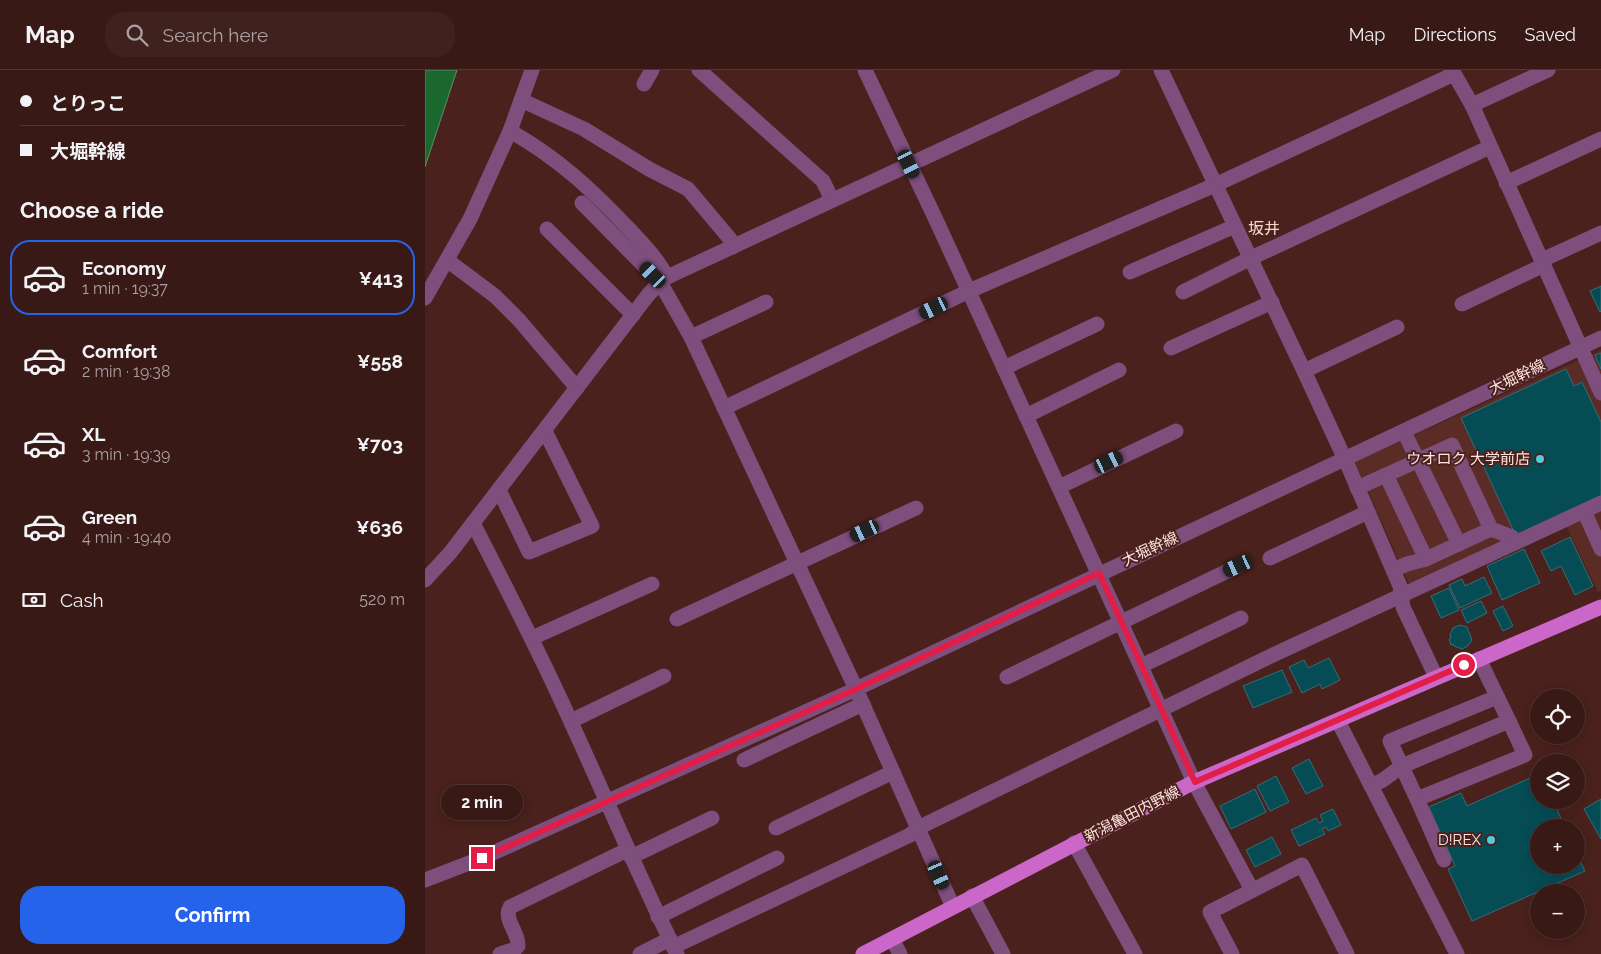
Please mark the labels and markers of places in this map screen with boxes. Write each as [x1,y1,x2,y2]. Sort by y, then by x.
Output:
place label: ウオロク 大学前店 [1406,450,1530,468]
marker: ウオロク 大学前店 [1534,453,1546,465]
place label: D!REX [1438,831,1482,849]
marker: D!REX [1485,834,1497,846]

